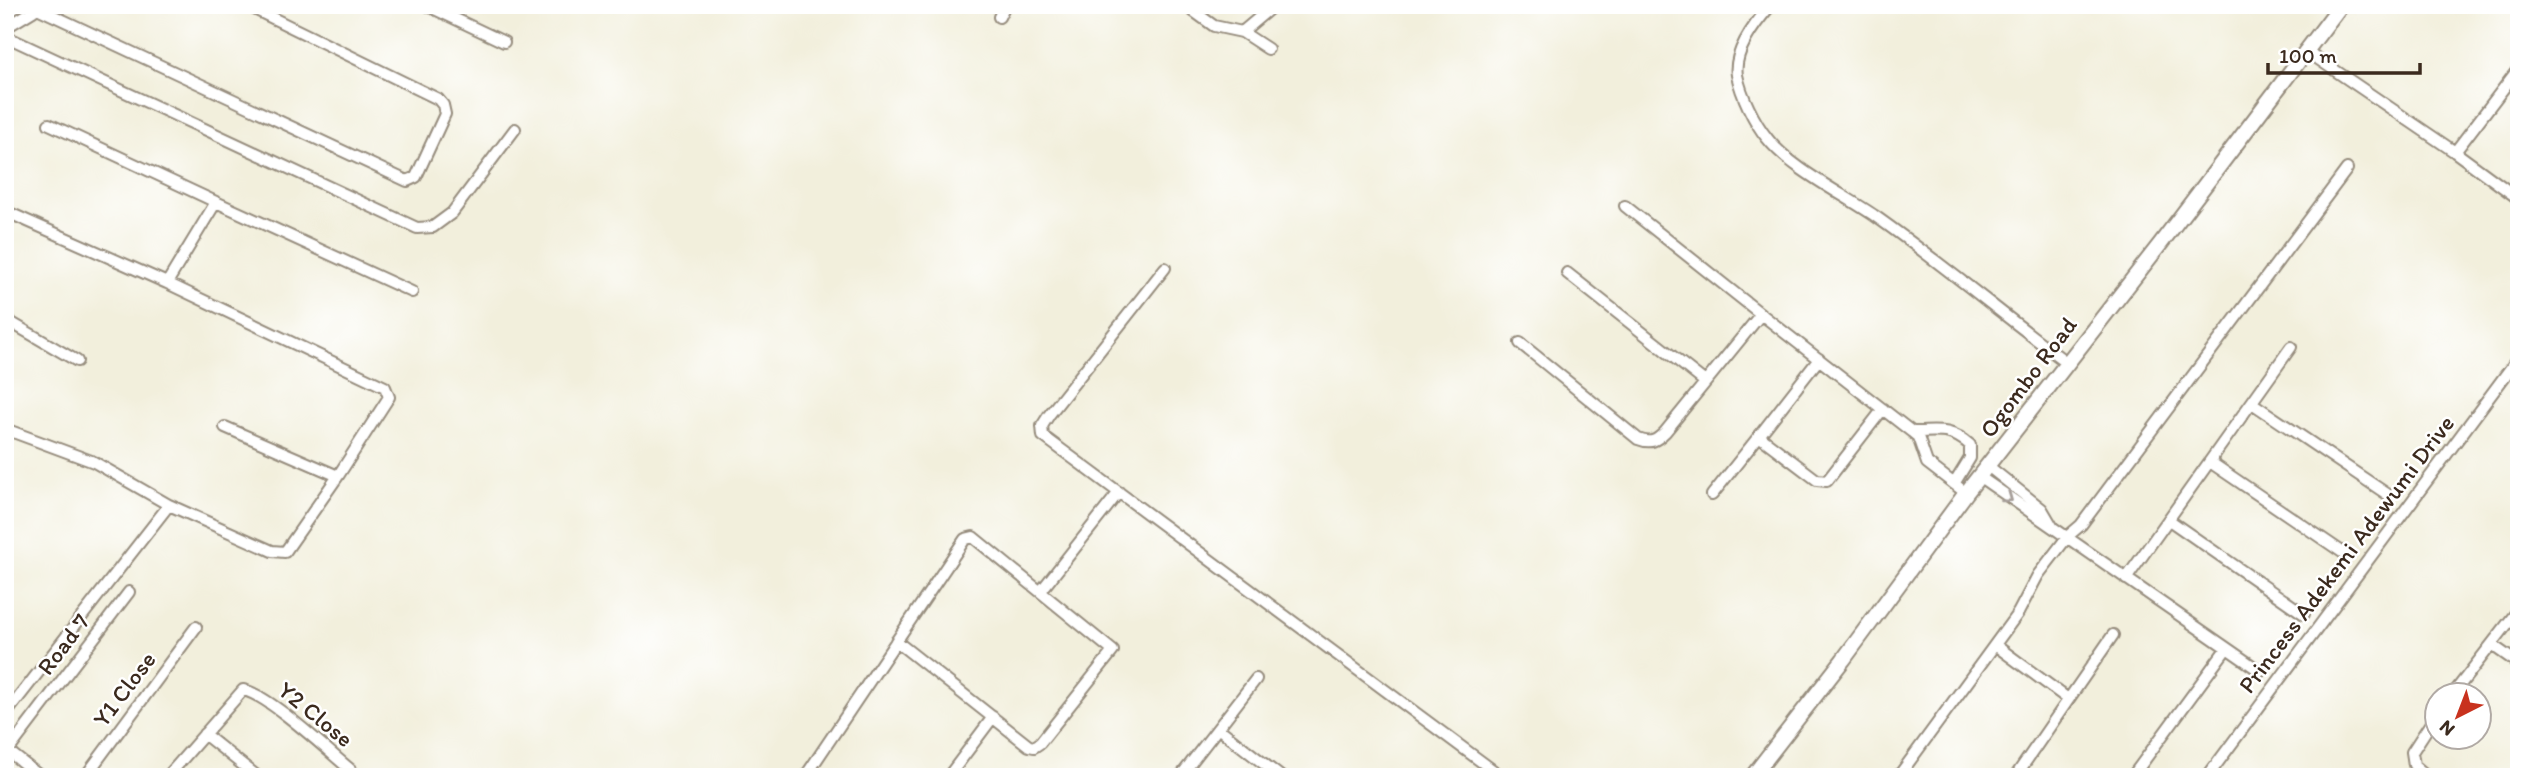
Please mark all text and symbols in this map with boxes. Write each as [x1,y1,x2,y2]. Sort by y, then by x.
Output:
scale bar [2268,32,2421,76]
text: 100 m [2279,43,2337,68]
street label: Ogombo Road [1973,311,2083,443]
street label: Princess Adekemi Adewumi Drive [2232,409,2460,699]
one-way arrow [2000,489,2013,502]
street label: Road 7 [31,608,95,680]
street label: Y1 Close [86,646,162,732]
street label: Y2 Close [273,675,359,753]
north arrow [2422,680,2492,750]
text: N [2434,715,2459,741]

